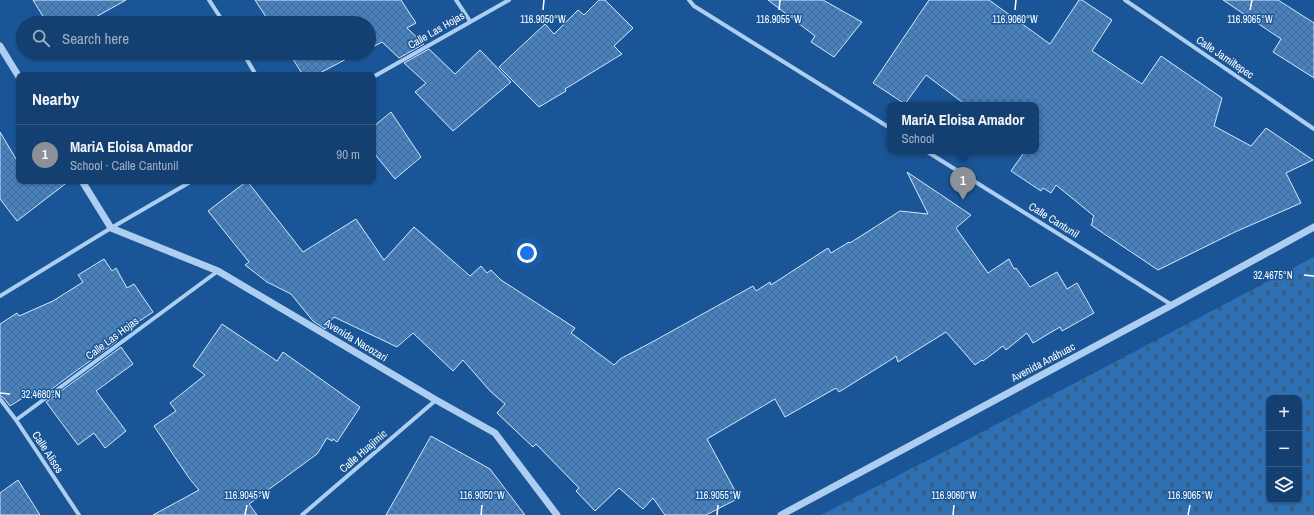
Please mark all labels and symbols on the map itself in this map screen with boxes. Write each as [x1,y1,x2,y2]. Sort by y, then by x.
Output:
street label: Calle Las Hojas [405,8,467,52]
text: 116.9050°W [520,13,566,26]
text: 116.9055°W [756,13,802,26]
text: 116.9060°W [992,13,1038,26]
text: 116.9065°W [1227,13,1273,26]
street label: Calle Jamiltepec [1193,33,1257,82]
pin: 1 [950,167,976,200]
street label: Calle Cantunil [1026,199,1082,241]
your location [517,243,537,263]
text: 32.4675°N [1253,269,1293,282]
street label: Calle Las Hojas [83,313,142,363]
street label: Avenida Nacozari [321,315,390,364]
street label: Avenida Anáhuac [1008,339,1078,385]
text: 32.4680°N [21,388,61,401]
street label: Calle Huajimic [336,426,390,476]
street label: Calle Alisos [29,428,67,476]
text: 116.9045°W [224,489,270,502]
text: 116.9050°W [459,489,505,502]
text: 116.9055°W [695,489,741,502]
text: 116.9060°W [931,489,977,502]
text: 116.9065°W [1167,489,1213,502]

